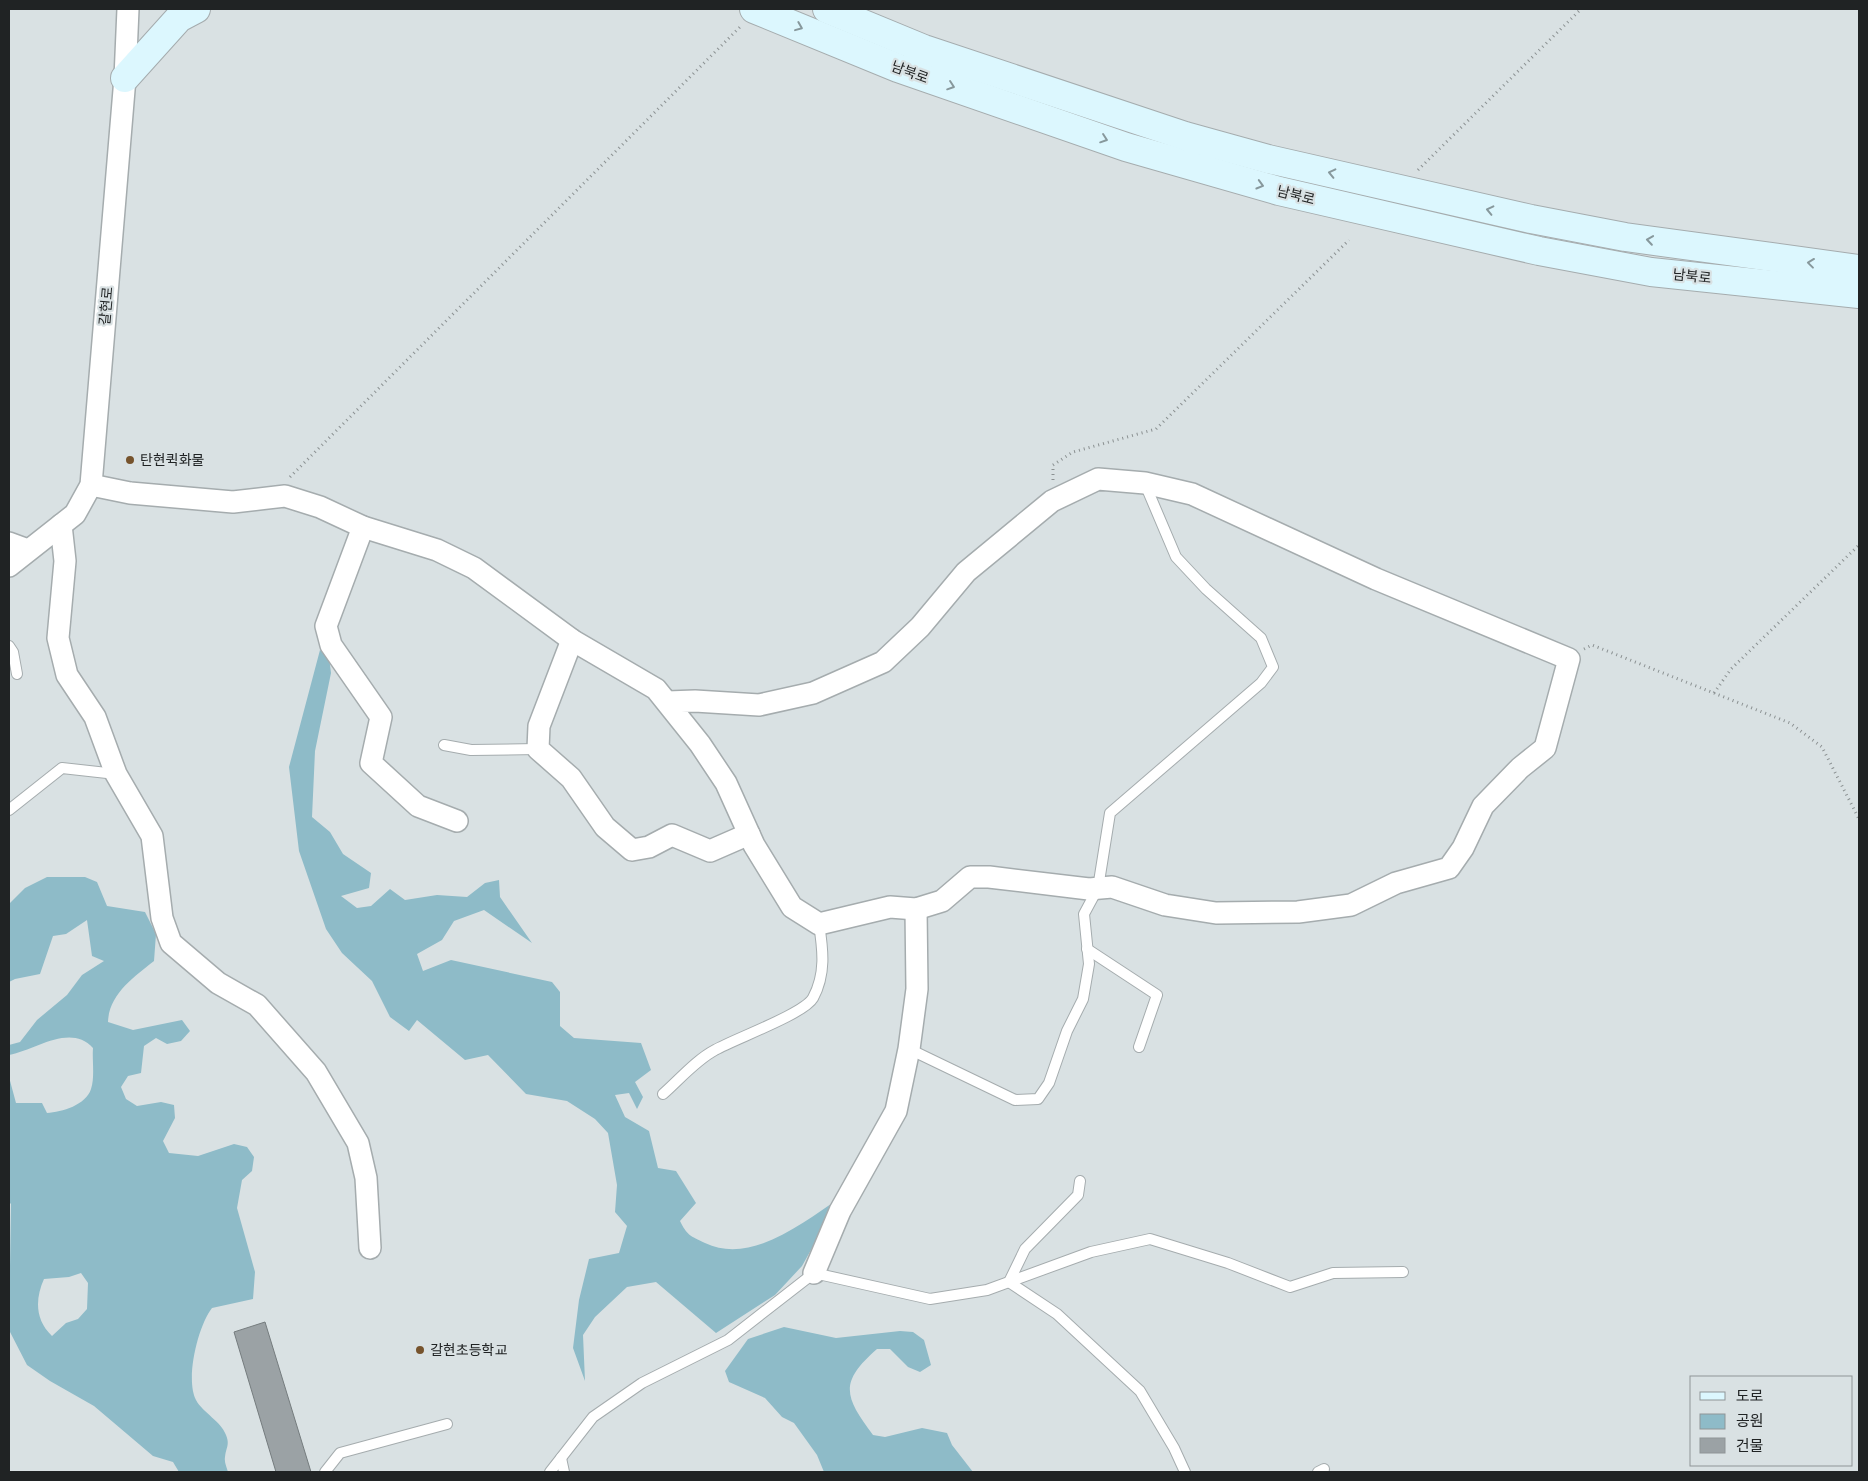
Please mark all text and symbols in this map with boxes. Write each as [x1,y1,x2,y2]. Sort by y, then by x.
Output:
one-way arrow [794,21,803,32]
street label: 남북로 [889,57,931,87]
one-way arrow [946,80,954,90]
one-way arrow [1100,134,1108,144]
one-way arrow [1328,169,1336,179]
one-way arrow [1255,180,1264,190]
street label: 남북로 [1275,182,1317,208]
one-way arrow [1486,205,1495,216]
one-way arrow [1646,236,1654,246]
one-way arrow [1807,258,1815,268]
street label: 남북로 [1672,265,1712,287]
street label: 갈현로 [95,286,117,326]
place label: 탄현퀵화물 [140,451,205,469]
marker: 탄현퀵화물 [124,454,136,466]
place label: 갈현초등학교 [430,1341,507,1359]
marker: 갈현초등학교 [414,1344,426,1356]
legend [1690,1376,1853,1466]
text: 도로 [1736,1386,1764,1405]
text: 공원 [1736,1411,1764,1430]
text: 건물 [1736,1436,1764,1455]

